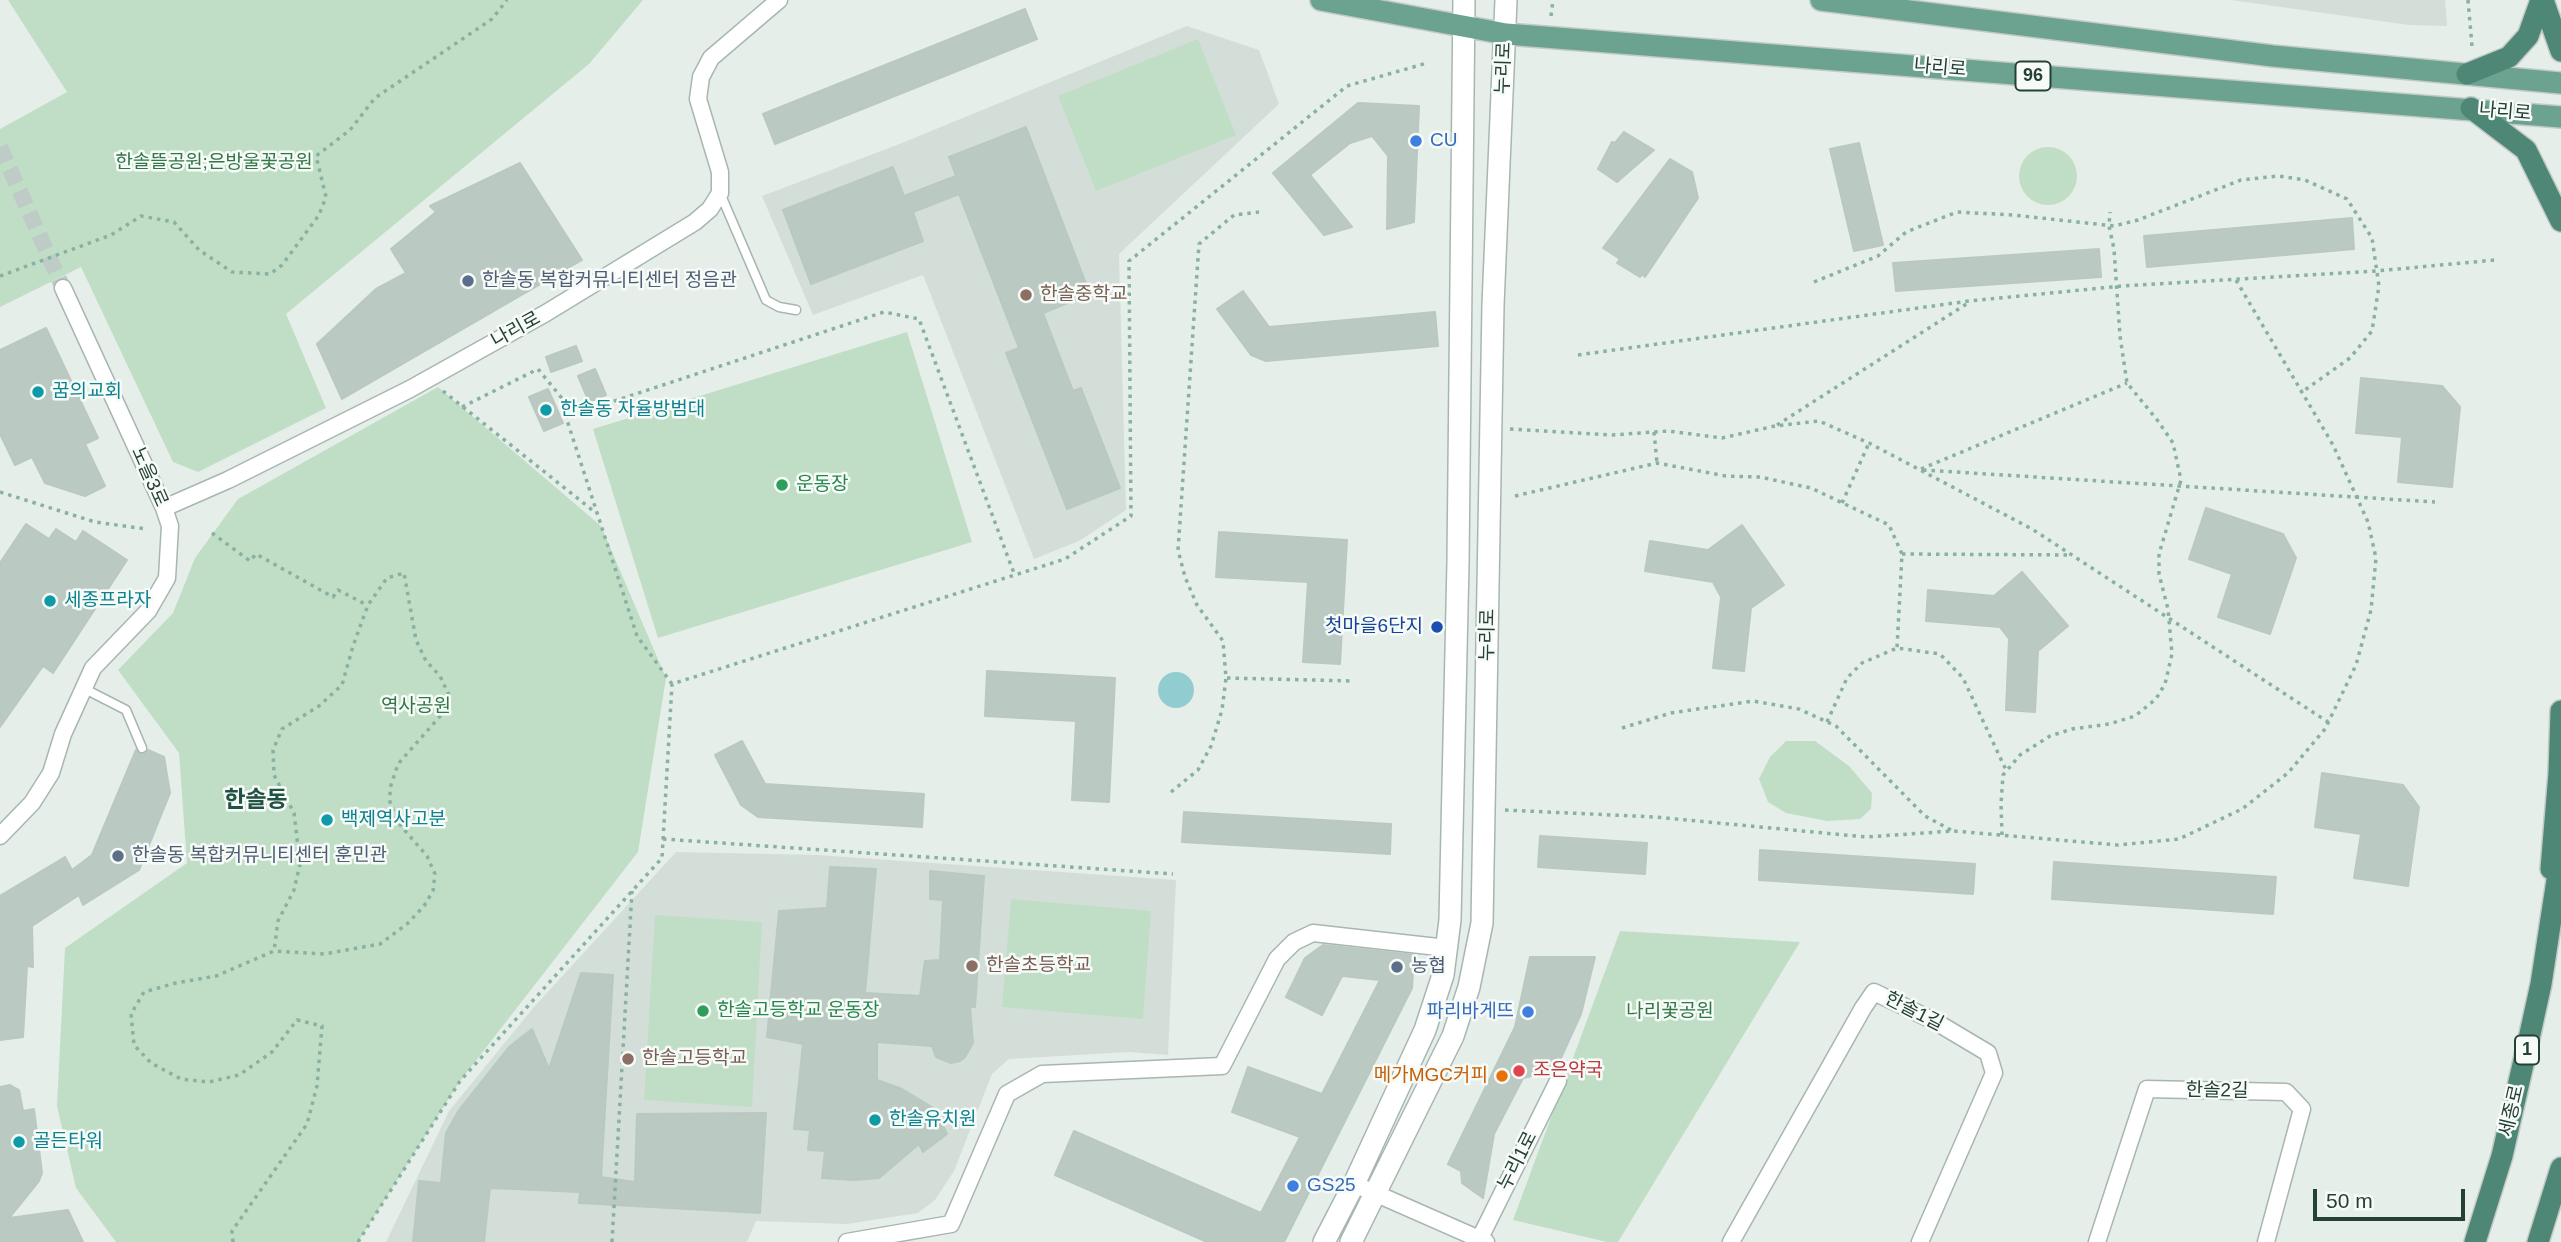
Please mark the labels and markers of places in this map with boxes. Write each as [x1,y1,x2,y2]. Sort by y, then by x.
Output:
place label: CU [1430,130,1457,152]
marker: CU [1408,133,1424,149]
place label: 한솔동 복합커뮤니티센터 정음관 [482,270,737,292]
marker: 한솔동 복합커뮤니티센터 정음관 [460,273,476,289]
place label: 한솔중학교 [1040,284,1127,306]
marker: 한솔중학교 [1018,287,1034,303]
place label: 꿈의교회 [52,381,122,403]
marker: 꿈의교회 [30,384,46,400]
place label: 한솔동 자율방범대 [560,399,705,421]
marker: 한솔동 자율방범대 [538,402,554,418]
place label: 운동장 [796,474,848,496]
marker: 운동장 [774,477,790,493]
place label: 세종프라자 [64,590,151,612]
marker: 세종프라자 [42,593,58,609]
place label: 첫마을6단지 [1325,616,1423,638]
marker: 첫마을6단지 [1429,619,1445,635]
place label: 백제역사고분 [341,809,446,831]
marker: 백제역사고분 [319,812,335,828]
place label: 한솔동 복합커뮤니티센터 훈민관 [132,845,387,867]
marker: 한솔동 복합커뮤니티센터 훈민관 [110,848,126,864]
place label: 한솔초등학교 [986,955,1091,977]
place label: 농협 [1411,956,1446,978]
marker: 한솔초등학교 [964,958,980,974]
marker: 농협 [1389,959,1405,975]
place label: 한솔고등학교 운동장 [717,1000,880,1022]
place label: 파리바게뜨 [1427,1001,1514,1023]
marker: 한솔고등학교 운동장 [695,1003,711,1019]
marker: 파리바게뜨 [1520,1004,1536,1020]
place label: 한솔고등학교 [642,1048,747,1070]
marker: 한솔고등학교 [620,1051,636,1067]
place label: 조은약국 [1533,1060,1603,1082]
marker: 조은약국 [1511,1063,1527,1079]
place label: 메가MGC커피 [1374,1065,1488,1087]
marker: 메가MGC커피 [1494,1068,1510,1084]
place label: 한솔유치원 [889,1109,976,1131]
marker: 한솔유치원 [867,1112,883,1128]
place label: 골든타워 [33,1131,103,1153]
marker: 골든타워 [11,1134,27,1150]
place label: GS25 [1307,1175,1356,1197]
marker: GS25 [1285,1178,1301,1194]

